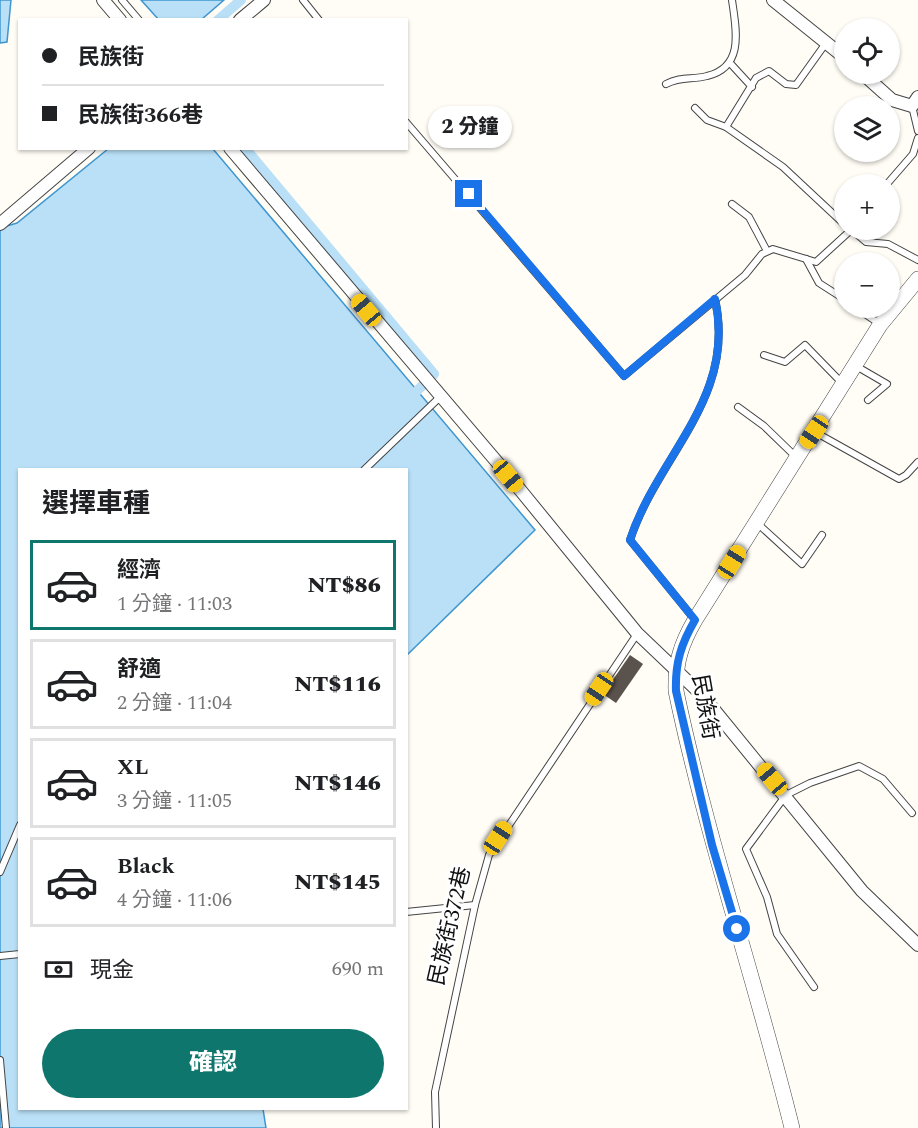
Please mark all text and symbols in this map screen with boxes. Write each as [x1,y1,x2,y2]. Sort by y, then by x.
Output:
map controls [834,18,900,318]
button: locate [834,18,900,84]
text: 民族街 [78,41,144,74]
button: layers [834,96,900,162]
text: 民族街366巷 [78,99,203,132]
callout: 2 分鐘 [427,107,511,149]
text: 2 分鐘 [442,112,499,142]
button: + [834,174,900,240]
route end [455,180,482,207]
button: − [834,252,900,318]
car [348,290,384,330]
car [796,412,832,452]
car [490,456,526,496]
text: 選擇車種 [42,483,150,525]
car [715,542,749,582]
text: 經濟 [117,554,161,587]
icon: car [45,558,99,612]
text: NT$86 [307,569,381,602]
text: 1 分鐘 · 11:03 [117,589,232,619]
text: 舒適 [117,653,161,686]
icon: car [45,657,99,711]
text: NT$116 [294,668,381,701]
car [581,669,617,709]
street label: 民族街 [683,672,727,742]
text: 2 分鐘 · 11:04 [117,688,232,718]
text: XL [117,751,148,784]
icon: car [45,756,99,810]
car [754,759,790,799]
text: NT$146 [294,767,381,800]
text: 3 分鐘 · 11:05 [117,786,232,816]
car [481,818,515,858]
text: Black [117,850,175,883]
icon: car [45,855,99,909]
street label: 民族街372巷 [420,863,480,989]
text: NT$145 [294,866,381,899]
text: 4 分鐘 · 11:06 [117,885,232,915]
route start [723,915,750,942]
icon: cash [42,953,75,986]
text: 現金 [90,954,134,987]
text: 690 m [332,954,384,984]
button: 確認 [42,1029,384,1098]

